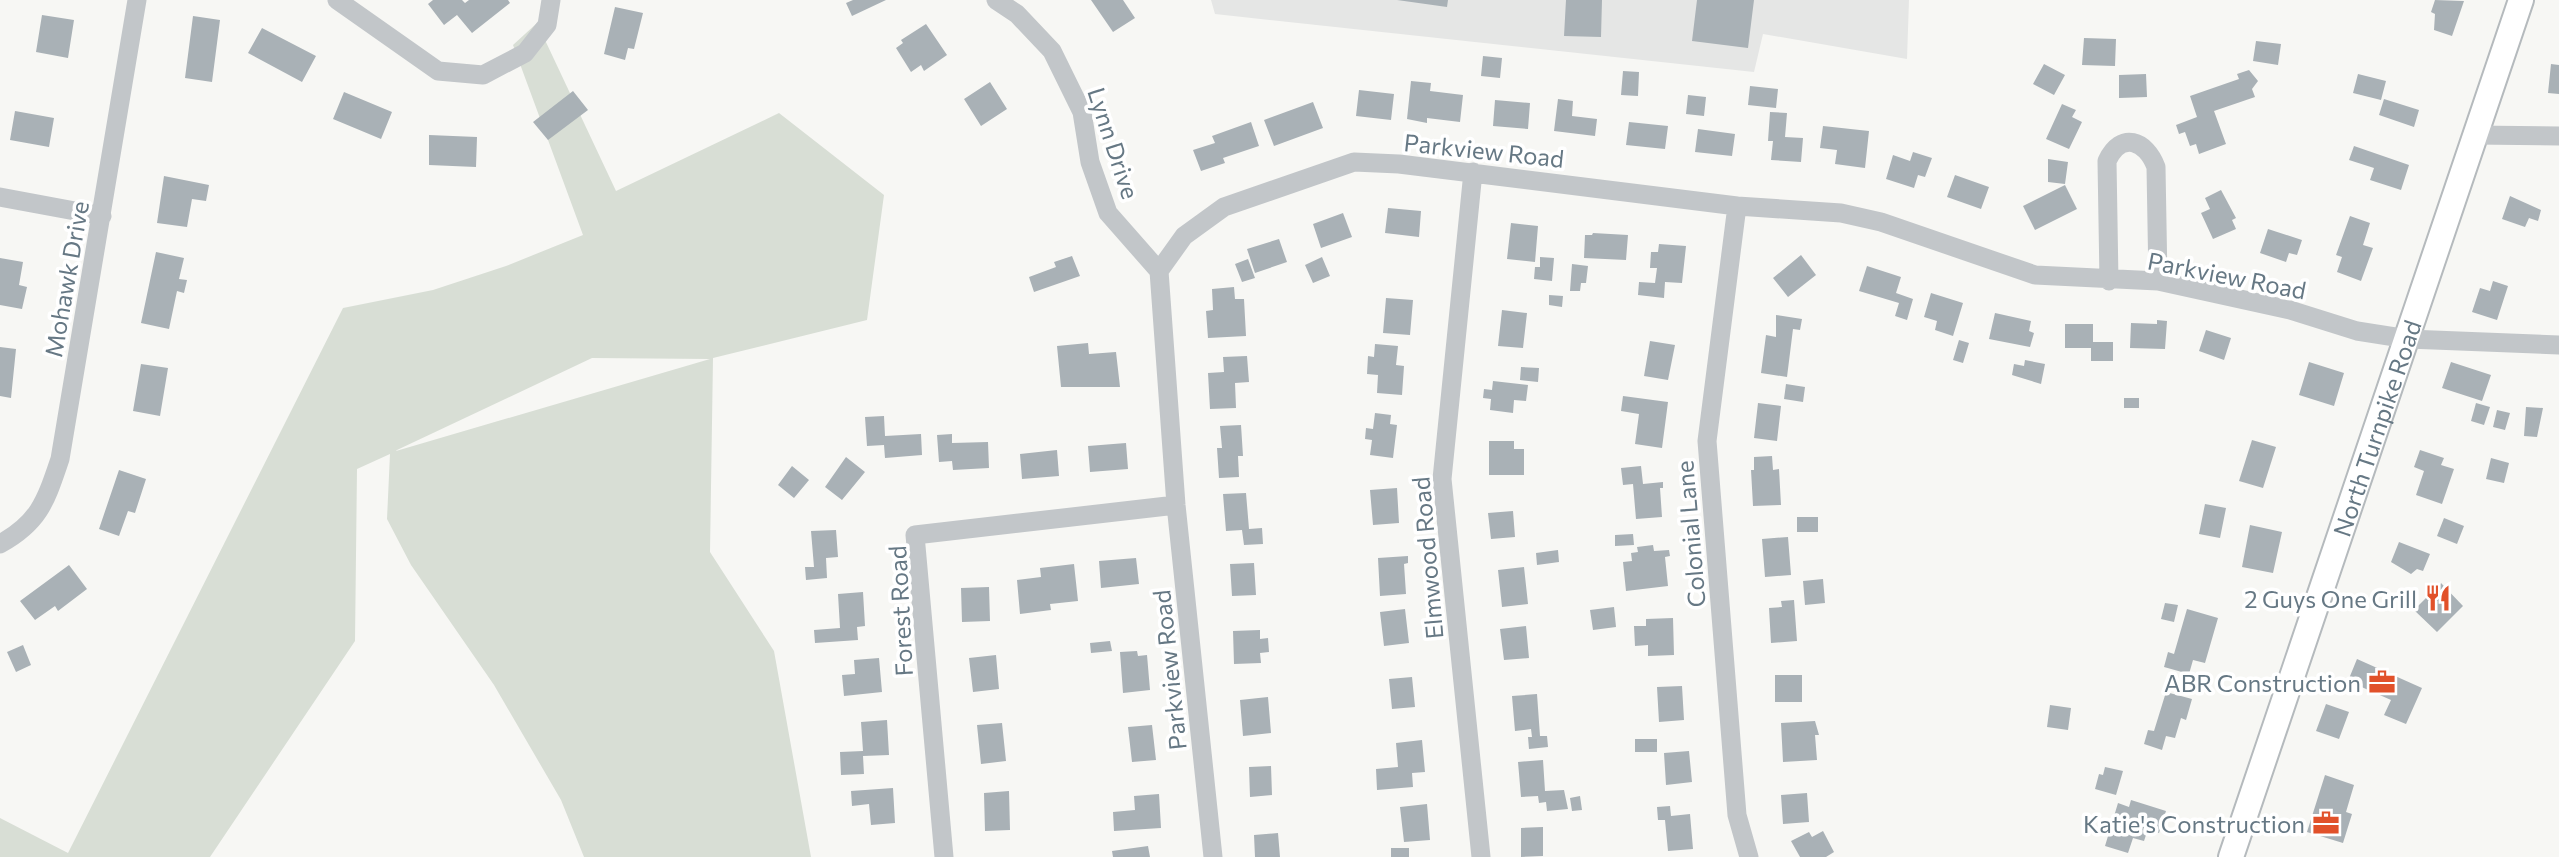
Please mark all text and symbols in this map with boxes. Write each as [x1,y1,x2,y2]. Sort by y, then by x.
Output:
street label: Lynn Drive [1082,84,1146,202]
street label: Parkview Road [1402,127,1566,173]
street label: Mohawk Drive [38,199,94,359]
street label: Parkview Road [2145,245,2309,305]
street label: North Turnpike Road [2326,316,2426,540]
street label: Colonial Lane [1669,459,1711,609]
street label: Elmwood Road [1405,476,1449,640]
street label: Forest Road [882,545,918,677]
restaurant icon: 2 Guys One Grill [2423,583,2453,613]
place label: 2 Guys One Grill [2244,584,2417,613]
street label: Parkview Road [1146,588,1192,752]
office icon: ABR Construction [2367,667,2397,697]
place label: ABR Construction [2164,668,2361,697]
office icon: Katie's Construction [2311,808,2341,838]
place label: Katie's Construction [2083,809,2305,838]

